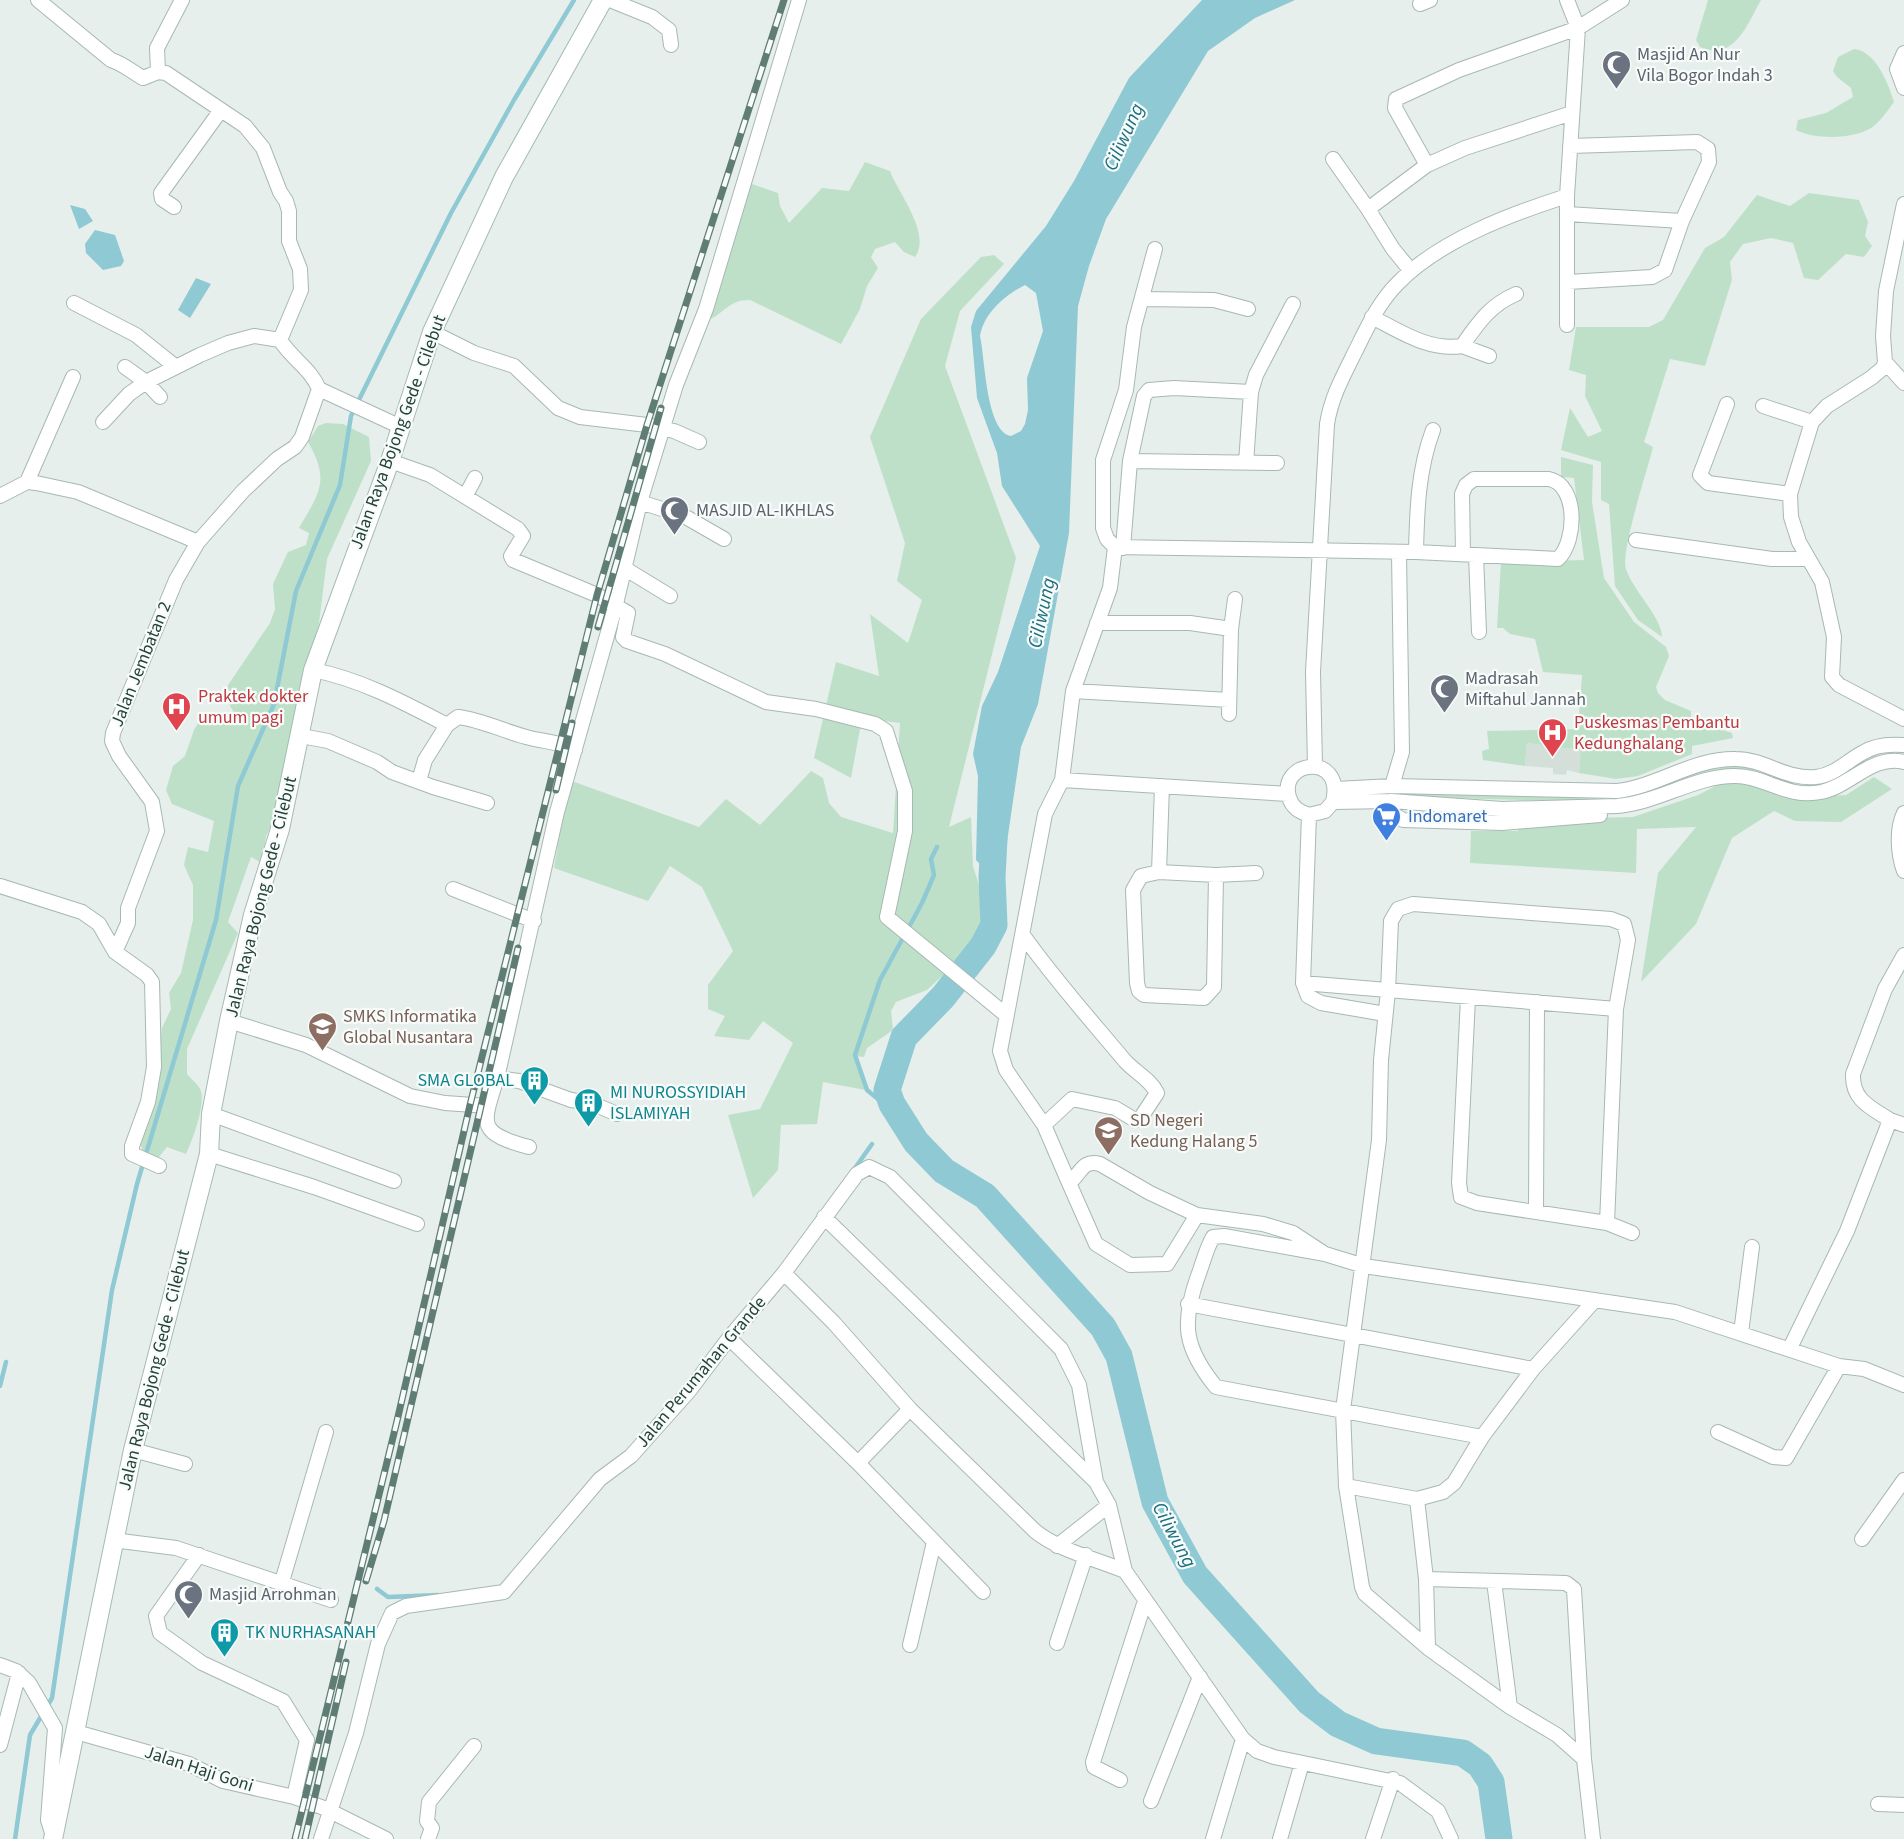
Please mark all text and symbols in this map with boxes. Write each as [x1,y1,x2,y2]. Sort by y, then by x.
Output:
place label: Masjid An Nur Vila Bogor Indah 3 [1637,42,1773,88]
mosque icon: Masjid An Nur Vila Bogor Indah 3 [1600,48,1632,90]
water label: Ciliwung [1097,99,1151,175]
street label: Jalan Raya Bojong Gede - Cilebut [344,311,452,553]
mosque icon: MASJID AL-IKHLAS [659,494,691,536]
place label: MASJID AL-IKHLAS [696,498,834,523]
water label: Ciliwung [1021,575,1063,651]
street label: Jalan Jembatan 2 [105,598,178,730]
place label: Madrasah Miftahul Jannah [1465,666,1586,712]
mosque icon: Madrasah Miftahul Jannah [1428,672,1460,714]
place label: Praktek dokter umum pagi [198,684,309,730]
hospital icon: Praktek dokter umum pagi [161,690,193,732]
place label: Puskesmas Pembantu Kedunghalang [1574,710,1740,756]
hospital icon: Puskesmas Pembantu Kedunghalang [1537,716,1569,758]
street label: Jalan Raya Bojong Gede - Cilebut [219,774,303,1020]
supermarket icon: Indomaret [1371,800,1403,842]
place label: Indomaret [1408,804,1487,829]
place label: SMKS Informatika Global Nusantara [343,1004,477,1050]
school or university icon: SMKS Informatika Global Nusantara [306,1010,338,1052]
building icon: SMA GLOBAL [519,1064,551,1106]
place label: SMA GLOBAL [417,1068,514,1093]
place label: MI NUROSSYIDIAH ISLAMIYAH [610,1080,746,1126]
building icon: MI NUROSSYIDIAH ISLAMIYAH [573,1086,605,1128]
place label: SD Negeri Kedung Halang 5 [1130,1108,1258,1154]
school or university icon: SD Negeri Kedung Halang 5 [1093,1114,1125,1156]
street label: Jalan Raya Bojong Gede - Cilebut [112,1247,196,1493]
street label: Jalan Perumahan Grande [630,1291,772,1453]
water label: Ciliwung [1145,1497,1203,1573]
mosque icon: Masjid Arrohman [172,1578,204,1620]
place label: Masjid Arrohman [209,1582,337,1607]
building icon: TK NURHASANAH [208,1616,240,1658]
place label: TK NURHASANAH [245,1620,376,1645]
street label: Jalan Haji Goni [141,1740,257,1798]

